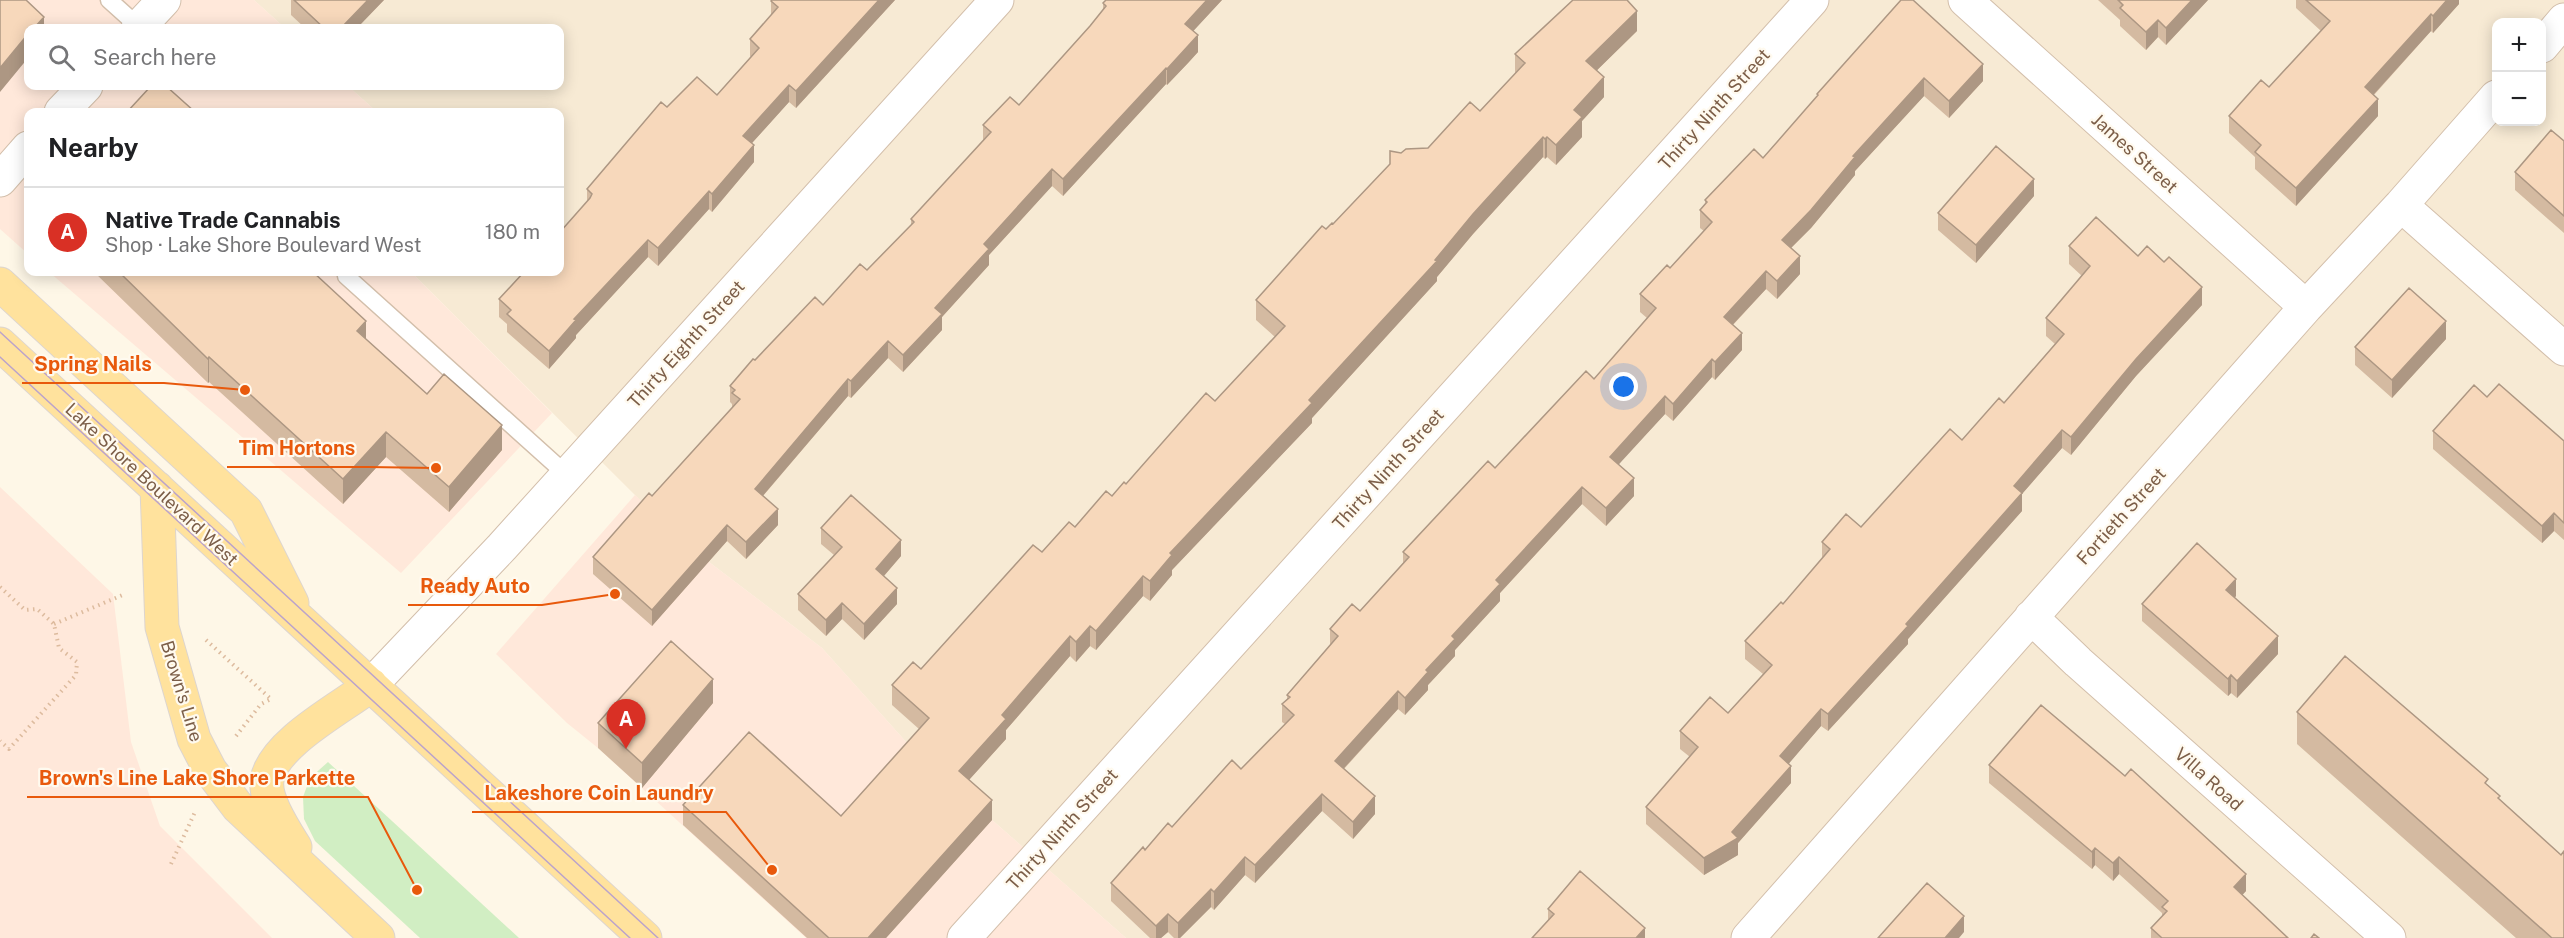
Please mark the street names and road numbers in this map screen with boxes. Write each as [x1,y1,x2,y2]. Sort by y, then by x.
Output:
street label: Thirty Ninth Street [1654,44,1774,174]
street label: James Street [2088,109,2182,197]
street label: Thirty Eighth Street [623,276,749,412]
street label: Lake Shore Boulevard West [61,398,243,570]
street label: Thirty Ninth Street [1328,404,1448,534]
street label: Fortieth Street [2072,463,2170,569]
street label: Brown's Line [157,638,207,744]
street label: Villa Road [2171,743,2247,815]
street label: Thirty Ninth Street [1002,764,1122,894]

